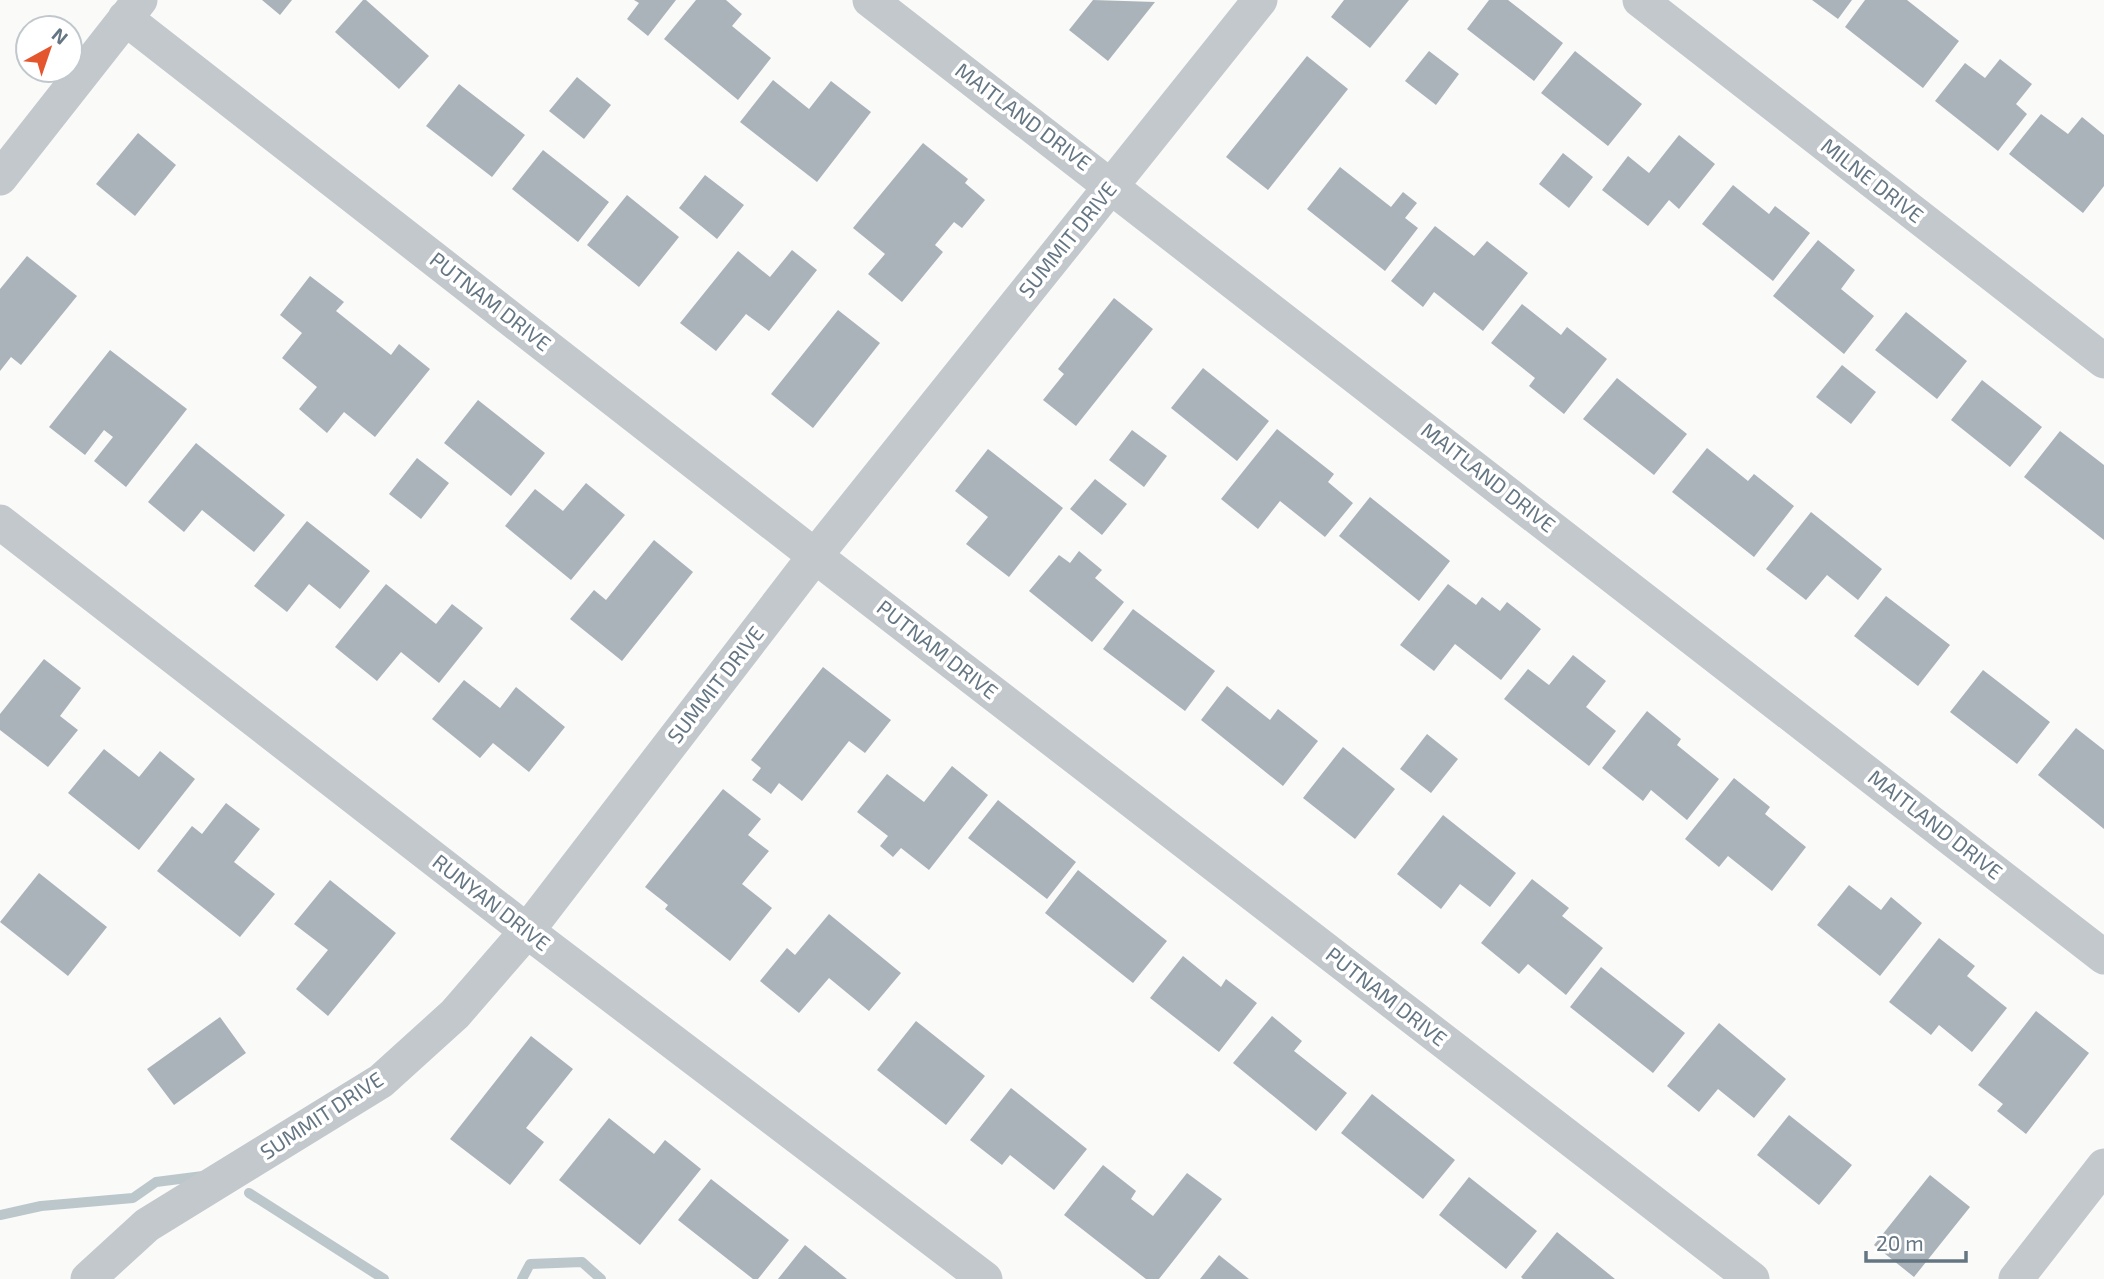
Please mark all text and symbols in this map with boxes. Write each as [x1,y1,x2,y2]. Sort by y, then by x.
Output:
north arrow [14,14,84,84]
text: N [48,22,73,49]
street label: MAITLAND DRIVE [951,57,1097,175]
street label: MILNE DRIVE [1817,132,1929,228]
street label: SUMMIT DRIVE [1013,176,1121,302]
street label: PUTNAM DRIVE [425,246,556,356]
street label: MAITLAND DRIVE [1417,417,1561,537]
street label: PUTNAM DRIVE [872,594,1003,704]
street label: SUMMIT DRIVE [661,621,768,748]
street label: MAITLAND DRIVE [1864,764,2008,884]
street label: RUNYAN DRIVE [428,848,556,955]
street label: PUTNAM DRIVE [1321,941,1452,1051]
street label: SUMMIT DRIVE [255,1066,387,1164]
scale bar [1866,1220,1966,1264]
text: 20 m [1876,1230,1924,1255]

